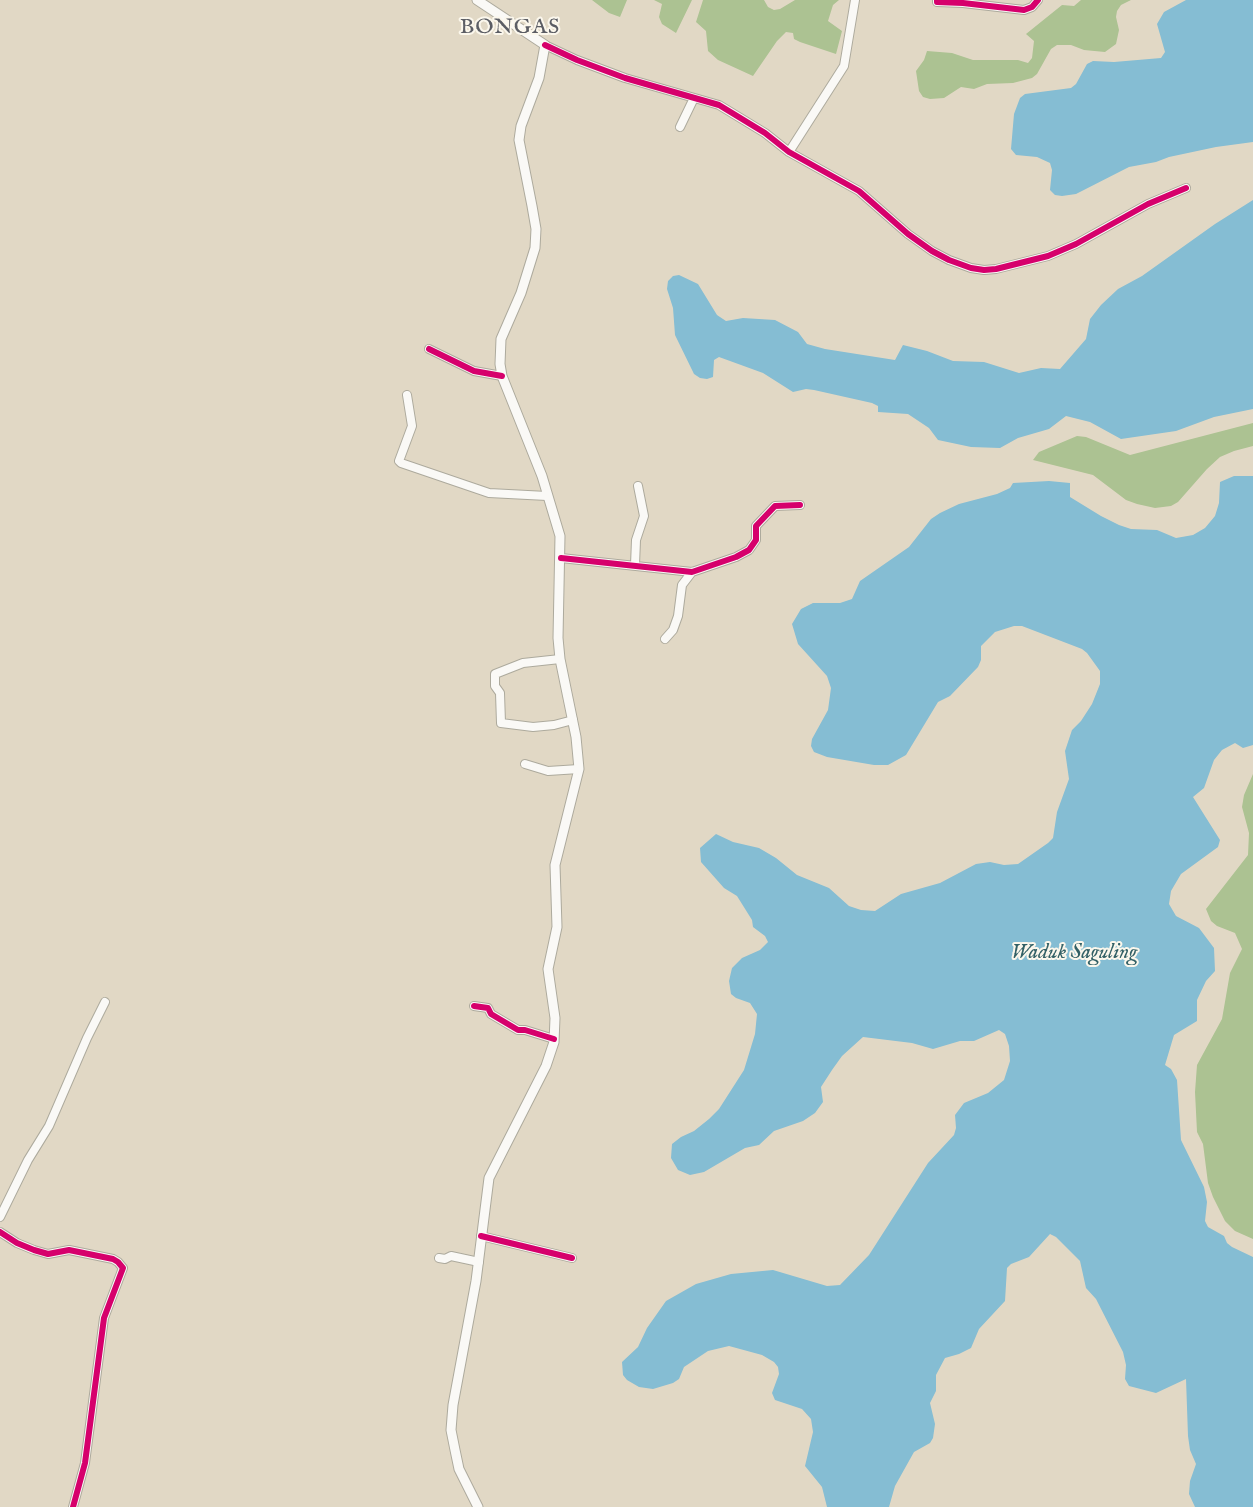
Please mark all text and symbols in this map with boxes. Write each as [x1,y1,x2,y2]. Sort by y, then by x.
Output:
district label: BONGAS [459,15,561,41]
water label: Waduk Saguling [1011,941,1137,967]

